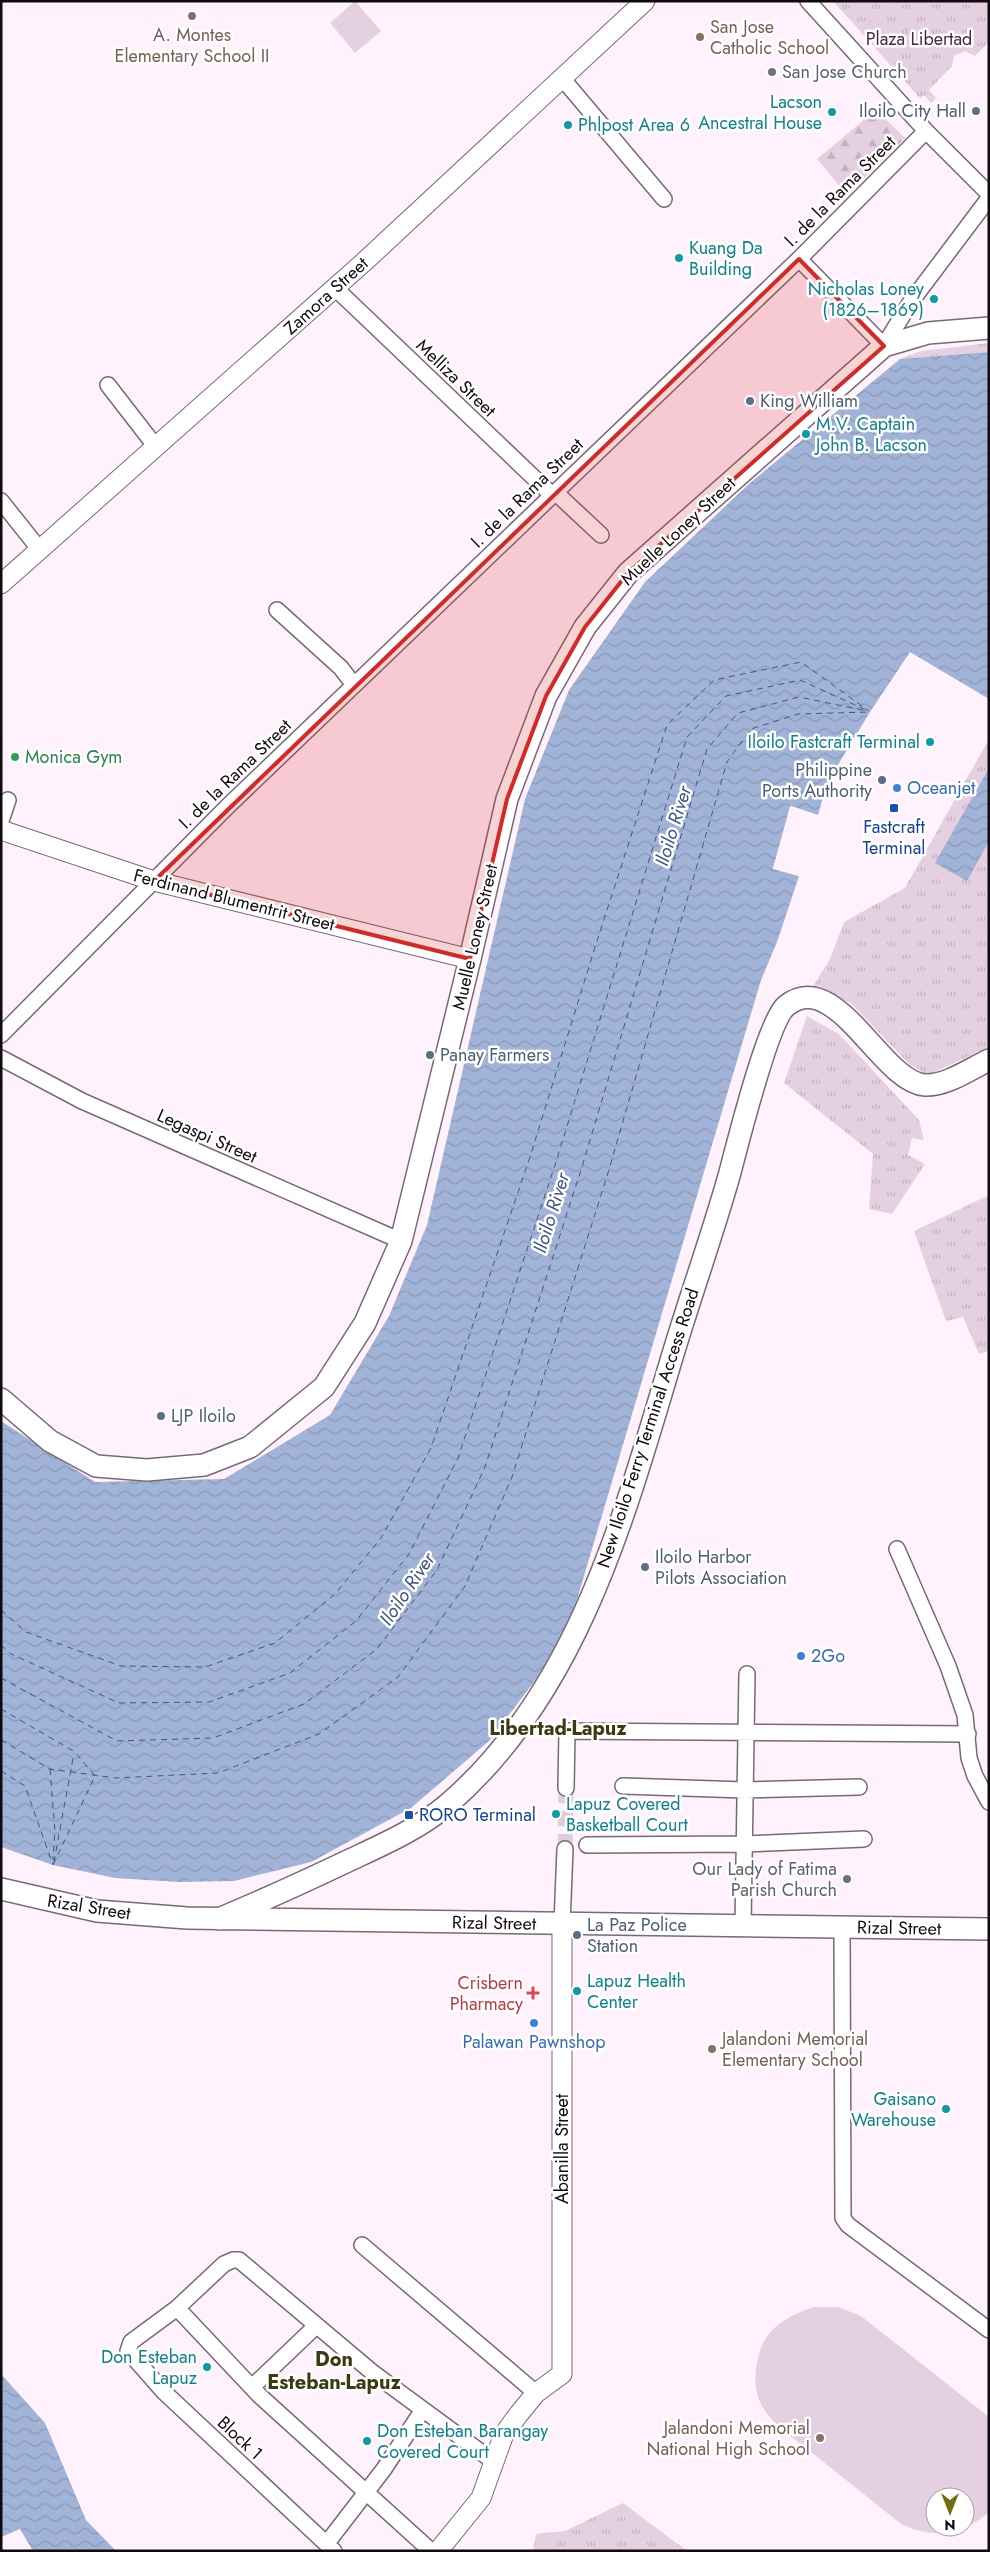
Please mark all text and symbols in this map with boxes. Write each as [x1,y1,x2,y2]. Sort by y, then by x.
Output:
marker: A. Montes Elementary School II [186,10,198,22]
place label: San Jose Catholic School [710,14,829,61]
place label: A. Montes Elementary School II [114,22,270,69]
park label: Plaza Libertad [866,26,972,52]
marker: San Jose Catholic School [694,31,706,43]
place label: San Jose Church [782,59,907,85]
marker: San Jose Church [766,66,778,78]
place label: Lacson Ancestral House [698,89,822,136]
place label: Iloilo City Hall [859,98,966,124]
marker: Iloilo City Hall [970,105,982,117]
marker: Lacson Ancestral House [826,106,838,118]
place label: Phlpost Area 6 [578,112,690,138]
marker: Phlpost Area 6 [562,119,574,131]
street label: I. de la Rama Street [778,129,902,253]
place label: Kuang Da Building [689,235,763,282]
street label: Zamora Street [278,251,374,341]
marker: Kuang Da Building [673,252,685,264]
place label: Nicholas Loney (1826–1869) [808,276,924,323]
marker: Nicholas Loney (1826–1869) [928,293,940,305]
street label: Melliza Street [410,333,502,423]
place label: King William [760,388,858,414]
marker: King William [744,395,756,407]
place label: M.V. Captain John B. Lacson [814,411,927,458]
marker: M.V. Captain John B. Lacson [800,428,812,440]
street label: I. de la Rama Street [465,432,590,554]
street label: Muelle Loney Street [615,470,742,591]
street label: I. de la Rama Street [173,713,298,835]
place label: Iloilo Fastcraft Terminal [748,729,920,755]
marker: Iloilo Fastcraft Terminal [924,736,936,748]
place label: Monica Gym [25,744,122,770]
marker: Monica Gym [9,751,21,763]
place label: Philippine Ports Authority [762,757,872,804]
marker: Philippine Ports Authority [876,774,888,786]
place label: Oceanjet [907,775,976,801]
water label: Iloilo River [648,781,698,869]
marker: Oceanjet [891,782,903,794]
marker: Fastcraft Terminal [888,802,900,814]
place label: Fastcraft Terminal [863,814,925,861]
street label: Muelle Loney Street [446,861,505,1012]
street label: Ferdinand Blumentrit Street [131,862,338,938]
place label: Panay Farmers [440,1042,549,1068]
marker: Panay Farmers [424,1049,436,1061]
street label: Legaspi Street [153,1102,262,1170]
water label: Iloilo River [526,1168,576,1256]
street label: New Iloilo Ferry Terminal Access Road [590,1285,706,1571]
place label: LJP Iloilo [171,1403,236,1429]
marker: LJP Iloilo [155,1410,167,1422]
place label: Iloilo Harbor Pilots Association [655,1544,787,1591]
water label: Iloilo River [373,1546,442,1631]
marker: Iloilo Harbor Pilots Association [639,1561,651,1573]
place label: 2Go [811,1643,845,1669]
marker: 2Go [795,1650,807,1662]
district label: Libertad-Lapuz [489,1714,627,1743]
place label: Lapuz Covered Basketball Court [566,1791,689,1838]
place label: RORO Terminal [419,1802,536,1828]
marker: Lapuz Covered Basketball Court [550,1808,562,1820]
marker: RORO Terminal [403,1809,415,1821]
place label: Our Lady of Fatima Parish Church [692,1856,837,1903]
marker: Our Lady of Fatima Parish Church [841,1873,853,1885]
street label: Rizal Street [45,1888,133,1927]
street label: Rizal Street [452,1909,537,1937]
place label: La Paz Police Station [587,1912,687,1959]
street label: Rizal Street [857,1914,942,1942]
marker: La Paz Police Station [571,1929,583,1941]
place label: Lapuz Health Center [587,1968,686,2015]
place label: Crisbern Pharmacy [450,1970,523,2017]
marker: Lapuz Health Center [571,1985,583,1997]
marker: Crisbern Pharmacy [527,1987,539,1999]
marker: Palawan Pawnshop [528,2017,540,2029]
place label: Jalandoni Memorial Elementary School [720,2026,868,2073]
place label: Palawan Pawnshop [463,2029,605,2055]
marker: Jalandoni Memorial Elementary School [706,2043,718,2055]
place label: Gaisano Warehouse [851,2086,936,2133]
street label: Abanilla Street [549,2093,575,2204]
marker: Gaisano Warehouse [940,2103,952,2115]
place label: Don Esteban Lapuz [101,2344,198,2391]
district label: Don Esteban-Lapuz [267,2345,401,2397]
marker: Don Esteban Lapuz [201,2361,213,2373]
street label: Block 1 [211,2410,269,2466]
place label: Jalandoni Memorial National High School [647,2415,810,2462]
place label: Don Esteban Barangay Covered Court [377,2418,548,2465]
marker: Jalandoni Memorial National High School [814,2432,826,2444]
marker: Don Esteban Barangay Covered Court [361,2435,373,2447]
north arrow [925,2487,975,2537]
text: N [944,2515,956,2535]

